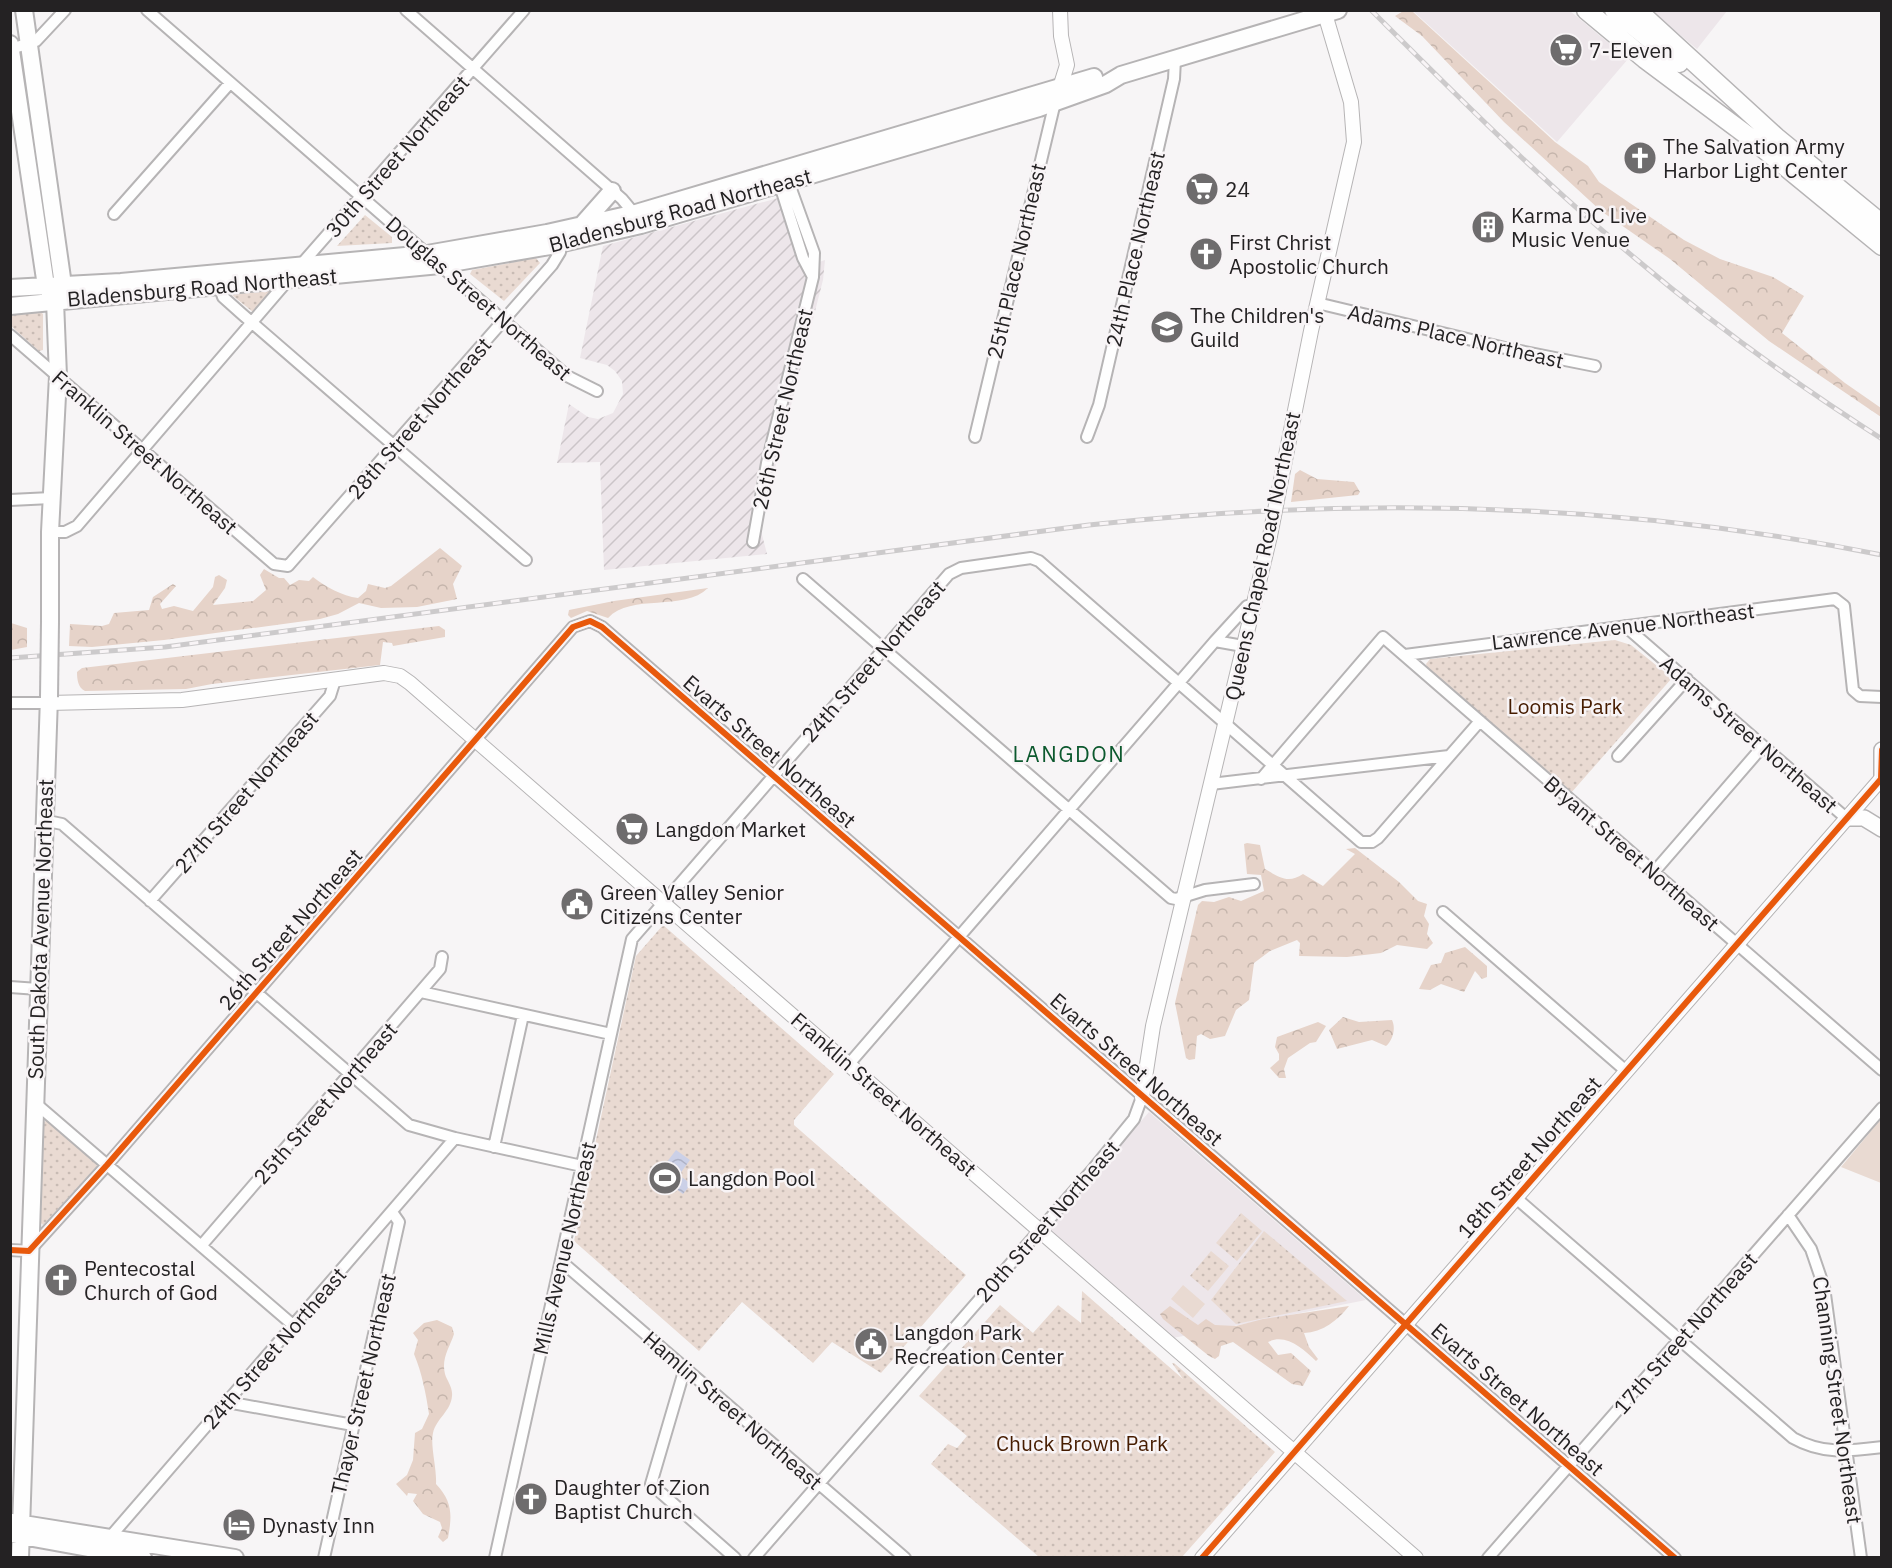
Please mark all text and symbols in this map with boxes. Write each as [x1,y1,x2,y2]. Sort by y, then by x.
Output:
supermarket icon: 7-Eleven [1548,32,1584,68]
place label: 7-Eleven [1589,36,1673,64]
street label: 30th Street Northeast [319,69,475,243]
place label: The Salvation Army Harbor Light Center [1663,132,1848,184]
church icon: The Salvation Army Harbor Light Center [1622,140,1658,176]
street label: 24th Place Northeast [1099,148,1171,350]
street label: 25th Place Northeast [980,160,1052,362]
street label: Bladensburg Road Northeast [545,161,815,259]
supermarket icon: 24 [1184,171,1220,207]
place label: 24 [1225,175,1250,203]
place label: Karma DC Live Music Venue [1511,201,1647,253]
building icon: Karma DC Live Music Venue [1470,209,1506,245]
street label: Douglas Street Northeast [380,210,578,386]
place label: First Christ Apostolic Church [1229,228,1389,280]
church icon: First Christ Apostolic Church [1188,236,1224,272]
street label: Bladensburg Road Northeast [66,261,338,313]
street label: Adams Place Northeast [1345,298,1567,374]
place label: The Children's Guild [1190,301,1325,353]
street label: 26th Street Northeast [745,306,819,512]
school or university icon: The Children's Guild [1149,309,1185,345]
street label: 28th Street Northeast [341,331,497,505]
street label: Franklin Street Northeast [46,364,244,540]
street label: Queens Chapel Road Northeast [1218,409,1306,703]
street label: 24th Street Northeast [795,574,951,748]
street label: Lawrence Avenue Northeast [1490,596,1756,656]
street label: Adams Street Northeast [1654,649,1844,819]
street label: Evarts Street Northeast [678,668,862,834]
park label: Loomis Park [1507,692,1623,720]
street label: 27th Street Northeast [168,705,324,879]
district label: LANGDON [1013,739,1125,768]
street label: Bryant Street Northeast [1538,769,1726,937]
street label: South Dakota Avenue Northeast [21,778,59,1080]
supermarket icon: Langdon Market [614,811,650,847]
place label: Langdon Market [655,815,806,843]
street label: 26th Street Northeast [212,842,368,1016]
place label: Green Valley Senior Citizens Center [600,878,784,930]
public building icon: Green Valley Senior Citizens Center [559,886,595,922]
street label: Evarts Street Northeast [1045,986,1229,1152]
street label: Franklin Street Northeast [785,1006,983,1182]
street label: 25th Street Northeast [247,1016,403,1190]
street label: 18th Street Northeast [1451,1070,1607,1244]
street label: 20th Street Northeast [969,1134,1125,1308]
street label: Mills Avenue Northeast [526,1139,602,1357]
sports icon: Langdon Pool [647,1160,683,1196]
place label: Langdon Pool [688,1164,815,1192]
street label: 17th Street Northeast [1607,1246,1763,1420]
place label: Pentecostal Church of God [84,1254,218,1306]
street label: 24th Street Northeast [196,1261,352,1435]
church icon: Pentecostal Church of God [43,1262,79,1298]
street label: Thayer Street Northeast [324,1271,402,1497]
street label: Channing Street Northeast [1807,1274,1869,1526]
street label: Evarts Street Northeast [1426,1316,1610,1482]
place label: Langdon Park Recreation Center [894,1318,1064,1370]
street label: Hamlin Street Northeast [638,1324,828,1496]
public building icon: Langdon Park Recreation Center [853,1326,889,1362]
park label: Chuck Brown Park [996,1429,1168,1457]
place label: Daughter of Zion Baptist Church [554,1473,710,1525]
church icon: Daughter of Zion Baptist Church [513,1481,549,1517]
hotel icon: Dynasty Inn [221,1507,257,1543]
place label: Dynasty Inn [262,1511,375,1539]

